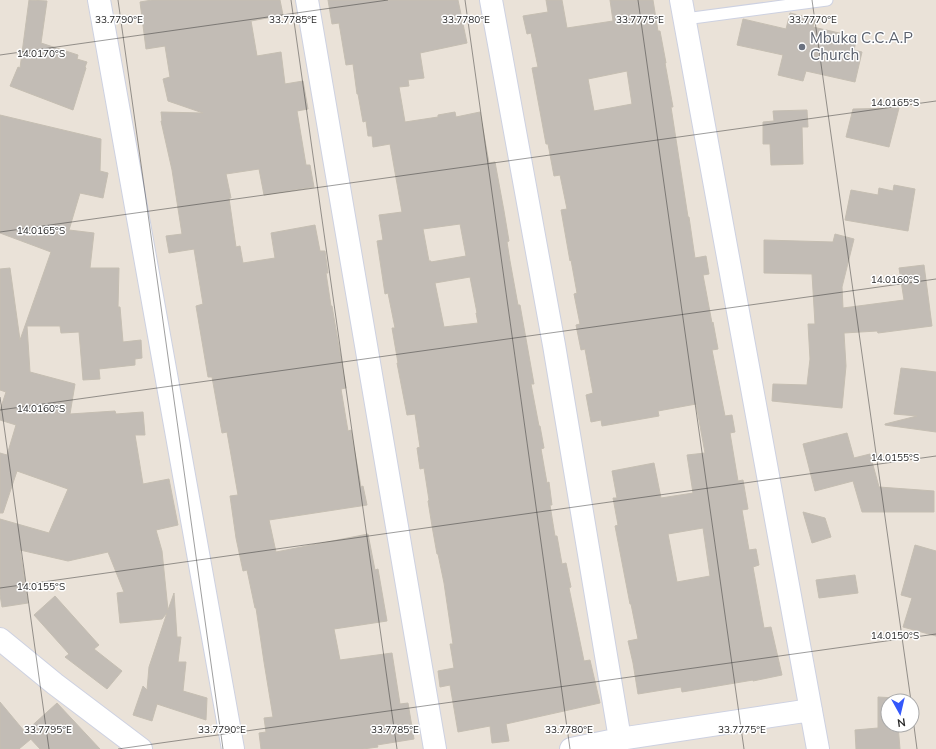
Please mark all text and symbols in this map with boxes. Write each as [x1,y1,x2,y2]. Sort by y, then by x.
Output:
text: 33.7790°E [95,13,143,26]
text: 33.7785°E [269,13,317,26]
text: 33.7780°E [442,13,490,26]
text: 33.7775°E [616,13,664,26]
text: 33.7770°E [789,13,837,26]
place label: Mbuka C.C.A.P Church [810,28,913,64]
marker: Mbuka C.C.A.P Church [797,42,807,52]
text: 14.0170°S [17,47,65,60]
text: 14.0165°S [871,96,919,109]
text: 14.0165°S [17,224,65,237]
text: 14.0160°S [871,273,919,286]
text: 14.0160°S [17,402,65,415]
text: 14.0155°S [871,451,919,464]
text: 14.0155°S [17,580,65,593]
text: 14.0150°S [871,629,919,642]
north arrow [880,693,920,733]
text: N [896,715,906,730]
text: 33.7795°E [24,723,72,736]
text: 33.7790°E [198,723,246,736]
text: 33.7785°E [371,723,419,736]
text: 33.7780°E [545,723,593,736]
text: 33.7775°E [718,723,766,736]

